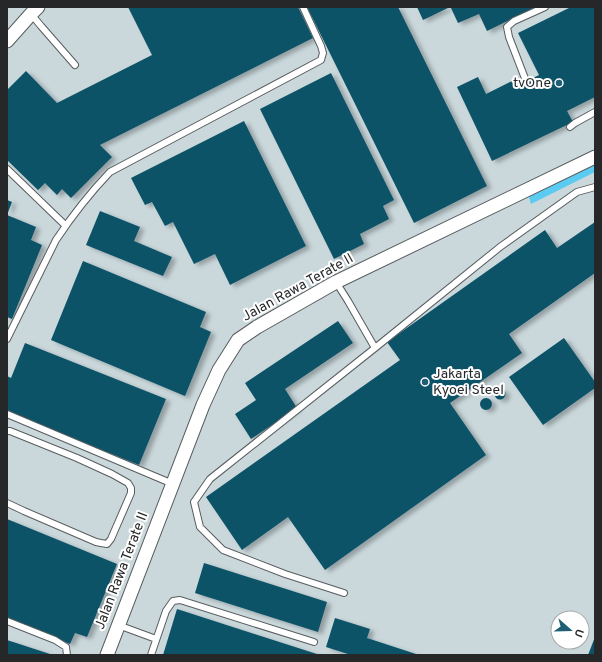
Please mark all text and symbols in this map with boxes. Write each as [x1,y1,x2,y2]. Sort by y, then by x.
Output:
place label: tvOne [513,75,551,92]
marker: tvOne [554,78,564,88]
street label: Jalan Rawa Terate II [239,250,357,326]
place label: Jakarta Kyoei Steel [433,366,504,399]
marker: Jakarta Kyoei Steel [420,377,430,387]
street label: Jalan Rawa Terate II [92,510,152,632]
north arrow [550,610,590,650]
text: U [571,627,586,639]

